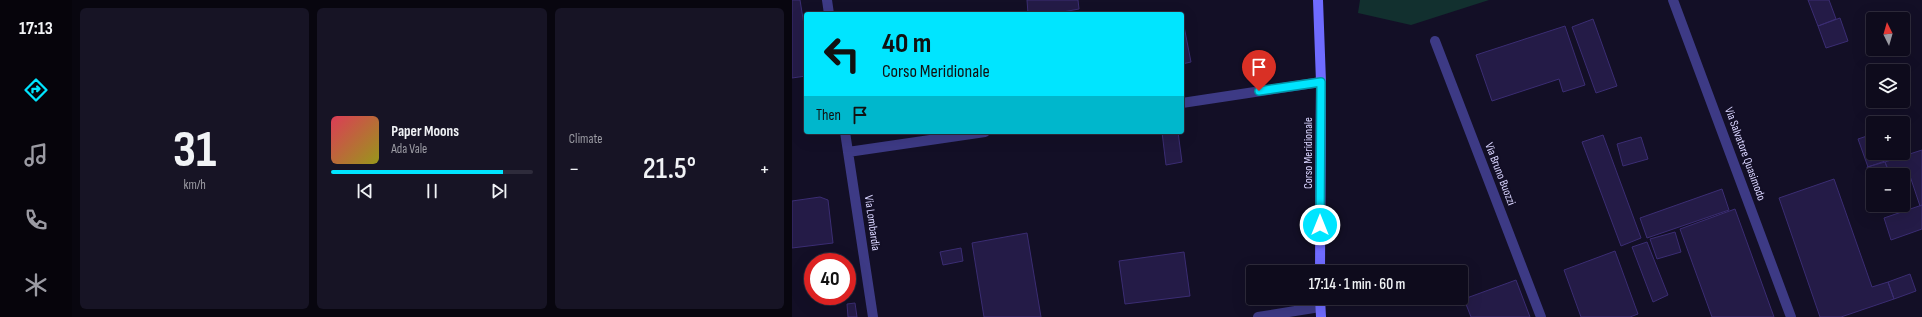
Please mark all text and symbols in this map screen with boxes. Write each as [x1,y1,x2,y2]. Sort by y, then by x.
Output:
north arrow [1866,12,1910,56]
map controls [1866,12,1910,212]
text: 17:13 [19,18,53,39]
text: 40 m [882,27,931,60]
icon: left [816,28,868,80]
pin [1242,50,1276,91]
icon: arrive [1248,56,1270,78]
text: Corso Meridionale [882,61,990,82]
button: layers [1866,64,1910,108]
icon: directions [22,76,50,104]
icon: arrive [849,104,871,126]
street label: Via Salvatore Quasimodo [1721,105,1769,203]
text: Then [816,106,841,125]
button: + [1866,116,1910,160]
street label: Corso Meridionale [1301,117,1316,189]
text: 31 [173,119,217,182]
text: Paper Moons [391,122,459,141]
text: Climate [569,131,603,147]
street label: Via Bruno Buozzi [1481,140,1519,208]
icon: music [22,141,50,169]
text: Ada Vale [391,141,427,157]
text: 21.5° [643,151,696,187]
text: − [569,156,579,183]
text: + [759,156,770,183]
button: − [1866,168,1910,212]
text: km/h [183,177,206,193]
icon: previous [354,180,376,202]
icon: pause [421,180,443,202]
icon: next [488,180,510,202]
street label: Via Lombardia [861,194,883,252]
position arrow [1299,204,1341,246]
icon: phone [22,206,50,234]
speed limit sign: 40 [804,253,856,305]
icon: climate [22,271,50,299]
text: 17:14 · 1 min · 60 m [1309,275,1405,294]

